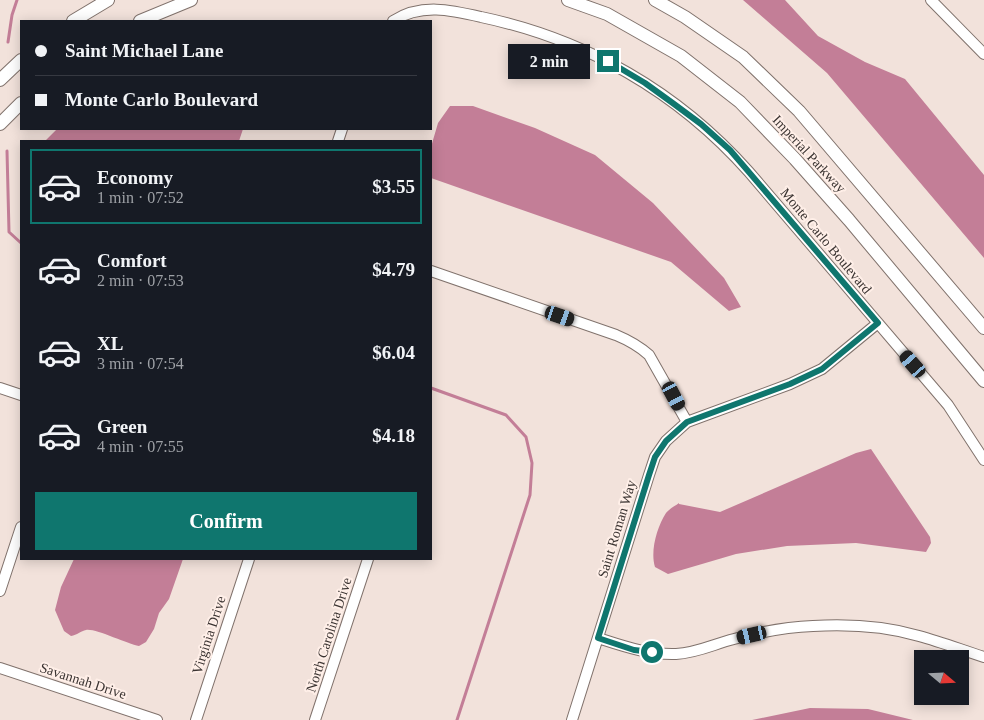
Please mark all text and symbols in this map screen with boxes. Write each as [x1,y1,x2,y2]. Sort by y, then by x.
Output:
text: Saint Michael Lane [65,40,223,61]
callout: 2 min [508,44,590,78]
route end [597,50,619,72]
text: 2 min [530,53,568,70]
text: Monte Carlo Boulevard [65,89,258,110]
street label: Imperial Parkway [769,112,849,196]
icon: car [37,164,82,209]
text: Economy [97,167,173,188]
text: $3.55 [372,176,415,197]
street label: Monte Carlo Boulevard [778,185,874,297]
text: 1 min · 07:52 [97,189,184,206]
icon: car [37,247,82,292]
text: Comfort [97,250,167,271]
text: $4.79 [372,259,415,280]
text: 2 min · 07:53 [97,272,184,289]
car [543,304,576,328]
icon: car [37,330,82,375]
text: XL [97,333,123,354]
text: $6.04 [372,342,415,363]
car [897,348,928,380]
text: 3 min · 07:54 [97,355,184,372]
car [660,379,687,413]
icon: car [37,413,82,458]
text: Green [97,416,147,437]
text: $4.18 [372,425,415,446]
text: 4 min · 07:55 [97,438,184,455]
street label: Saint Roman Way [595,478,639,580]
button: Confirm [35,492,417,550]
street label: North Carolina Drive [303,576,355,694]
street label: Virginia Drive [189,594,229,676]
car [735,624,768,646]
route start [641,641,663,663]
north arrow [914,650,969,705]
map controls [914,650,969,705]
street label: Savannah Drive [38,660,128,702]

